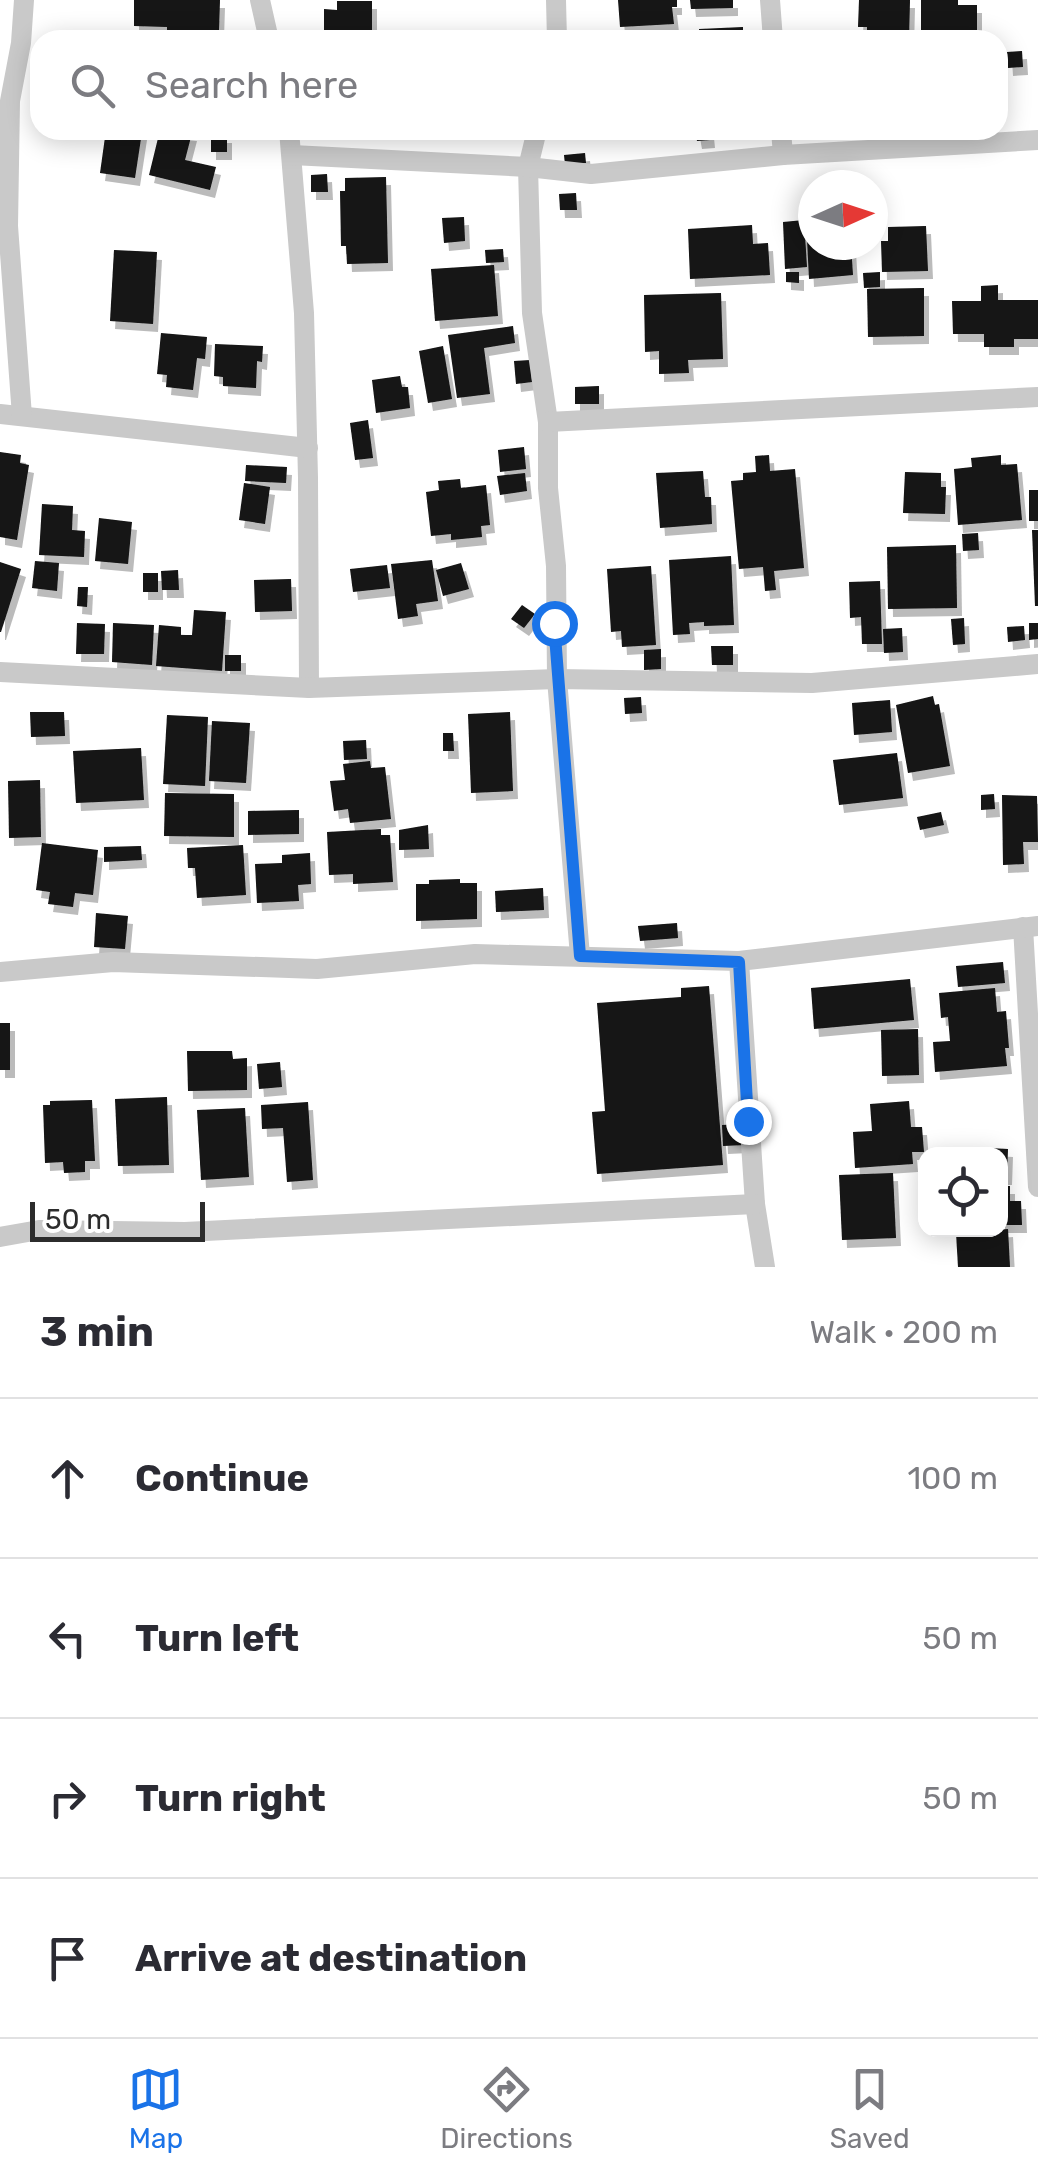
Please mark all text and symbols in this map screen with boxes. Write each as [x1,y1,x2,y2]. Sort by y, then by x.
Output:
search box [30,30,1008,140]
icon: search [65,58,120,113]
text: Search here [145,62,358,108]
north arrow [798,170,888,260]
route start [532,601,578,647]
route end [726,1099,772,1145]
map controls [918,1147,1008,1237]
button: locate [918,1147,1008,1237]
scale bar [30,1197,205,1242]
text: 50 m [45,1203,111,1236]
text: 3 min [40,1307,154,1357]
text: Walk · 200 m [809,1313,998,1351]
icon: ahead [40,1451,95,1506]
text: Continue [135,1455,309,1501]
text: 100 m [907,1459,998,1497]
icon: left [40,1611,95,1666]
text: Turn left [135,1615,299,1661]
text: 50 m [922,1619,998,1657]
icon: right [40,1771,95,1826]
text: Turn right [135,1775,326,1821]
text: 50 m [922,1779,998,1817]
icon: arrive [40,1931,95,1986]
text: Arrive at destination [135,1935,527,1981]
tab: Map [128,2062,183,2155]
tab: Directions [440,2062,573,2155]
tab: Saved [830,2062,910,2155]

